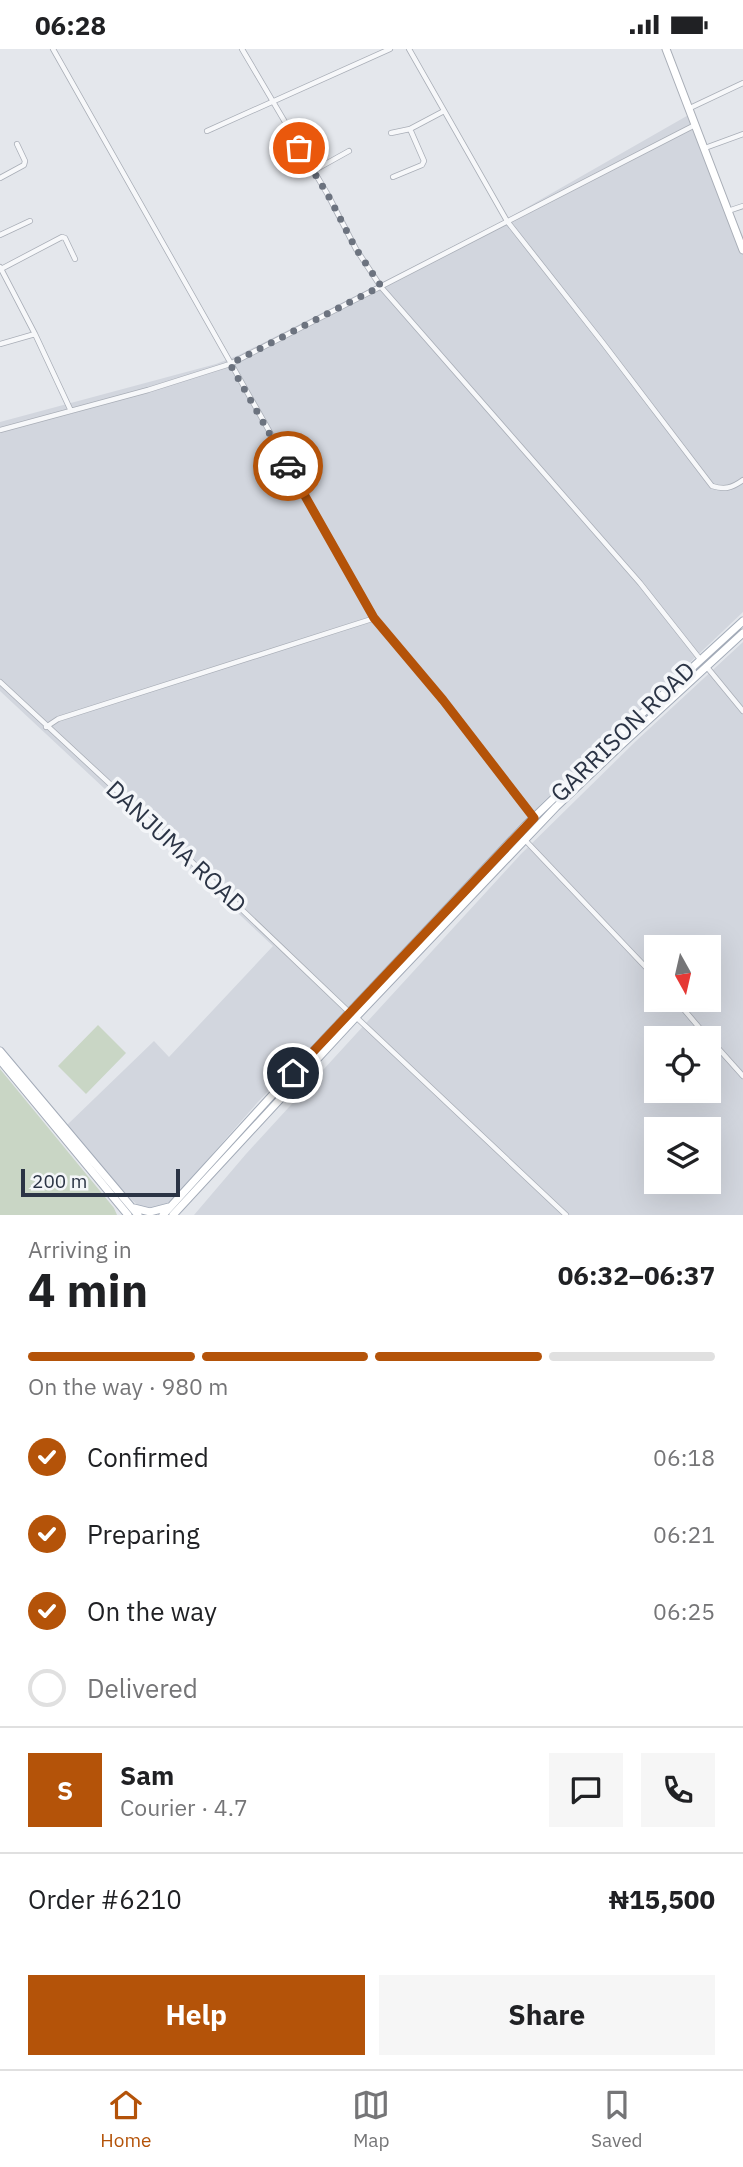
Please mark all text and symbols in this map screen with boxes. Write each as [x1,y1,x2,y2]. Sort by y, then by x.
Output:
text: 06:28 [35,8,106,42]
pin [269,118,329,178]
icon: bag [280,129,318,167]
courier [253,431,323,501]
icon: car [269,447,307,485]
street label: GARRISON ROAD [543,654,701,809]
street label: DANJUMA ROAD [100,773,254,920]
north arrow [644,935,721,1011]
map controls [644,935,721,1194]
button: locate [644,1026,721,1103]
pin [263,1043,323,1103]
icon: home [274,1054,312,1092]
button: layers [644,1117,721,1194]
scale bar [21,1166,180,1198]
text: 200 m [32,1169,87,1193]
text: Arriving in [28,1234,132,1264]
text: 06:32–06:37 [558,1258,715,1292]
text: 4 min [28,1260,148,1320]
text: On the way · 980 m [28,1371,228,1401]
icon: check [28,1438,66,1476]
text: Confirmed [87,1440,209,1474]
text: 06:18 [653,1442,715,1472]
icon: check [28,1515,66,1553]
text: Preparing [87,1517,200,1551]
text: 06:21 [653,1519,715,1549]
icon: check [28,1592,66,1630]
text: On the way [87,1594,217,1628]
text: 06:25 [653,1596,715,1626]
text: Delivered [87,1671,198,1705]
button: chat [549,1753,623,1827]
button: phone [641,1753,715,1827]
text: Sam [120,1758,174,1792]
text: S [57,1773,73,1807]
text: Courier · 4.7 [120,1792,248,1822]
text: Order #6210 [28,1882,182,1916]
text: ₦15,500 [609,1882,715,1916]
button: Help [28,1975,365,2055]
button: Share [379,1975,715,2055]
tab: Home [100,2086,151,2152]
tab: Map [352,2086,390,2152]
tab: Saved [591,2086,643,2152]

